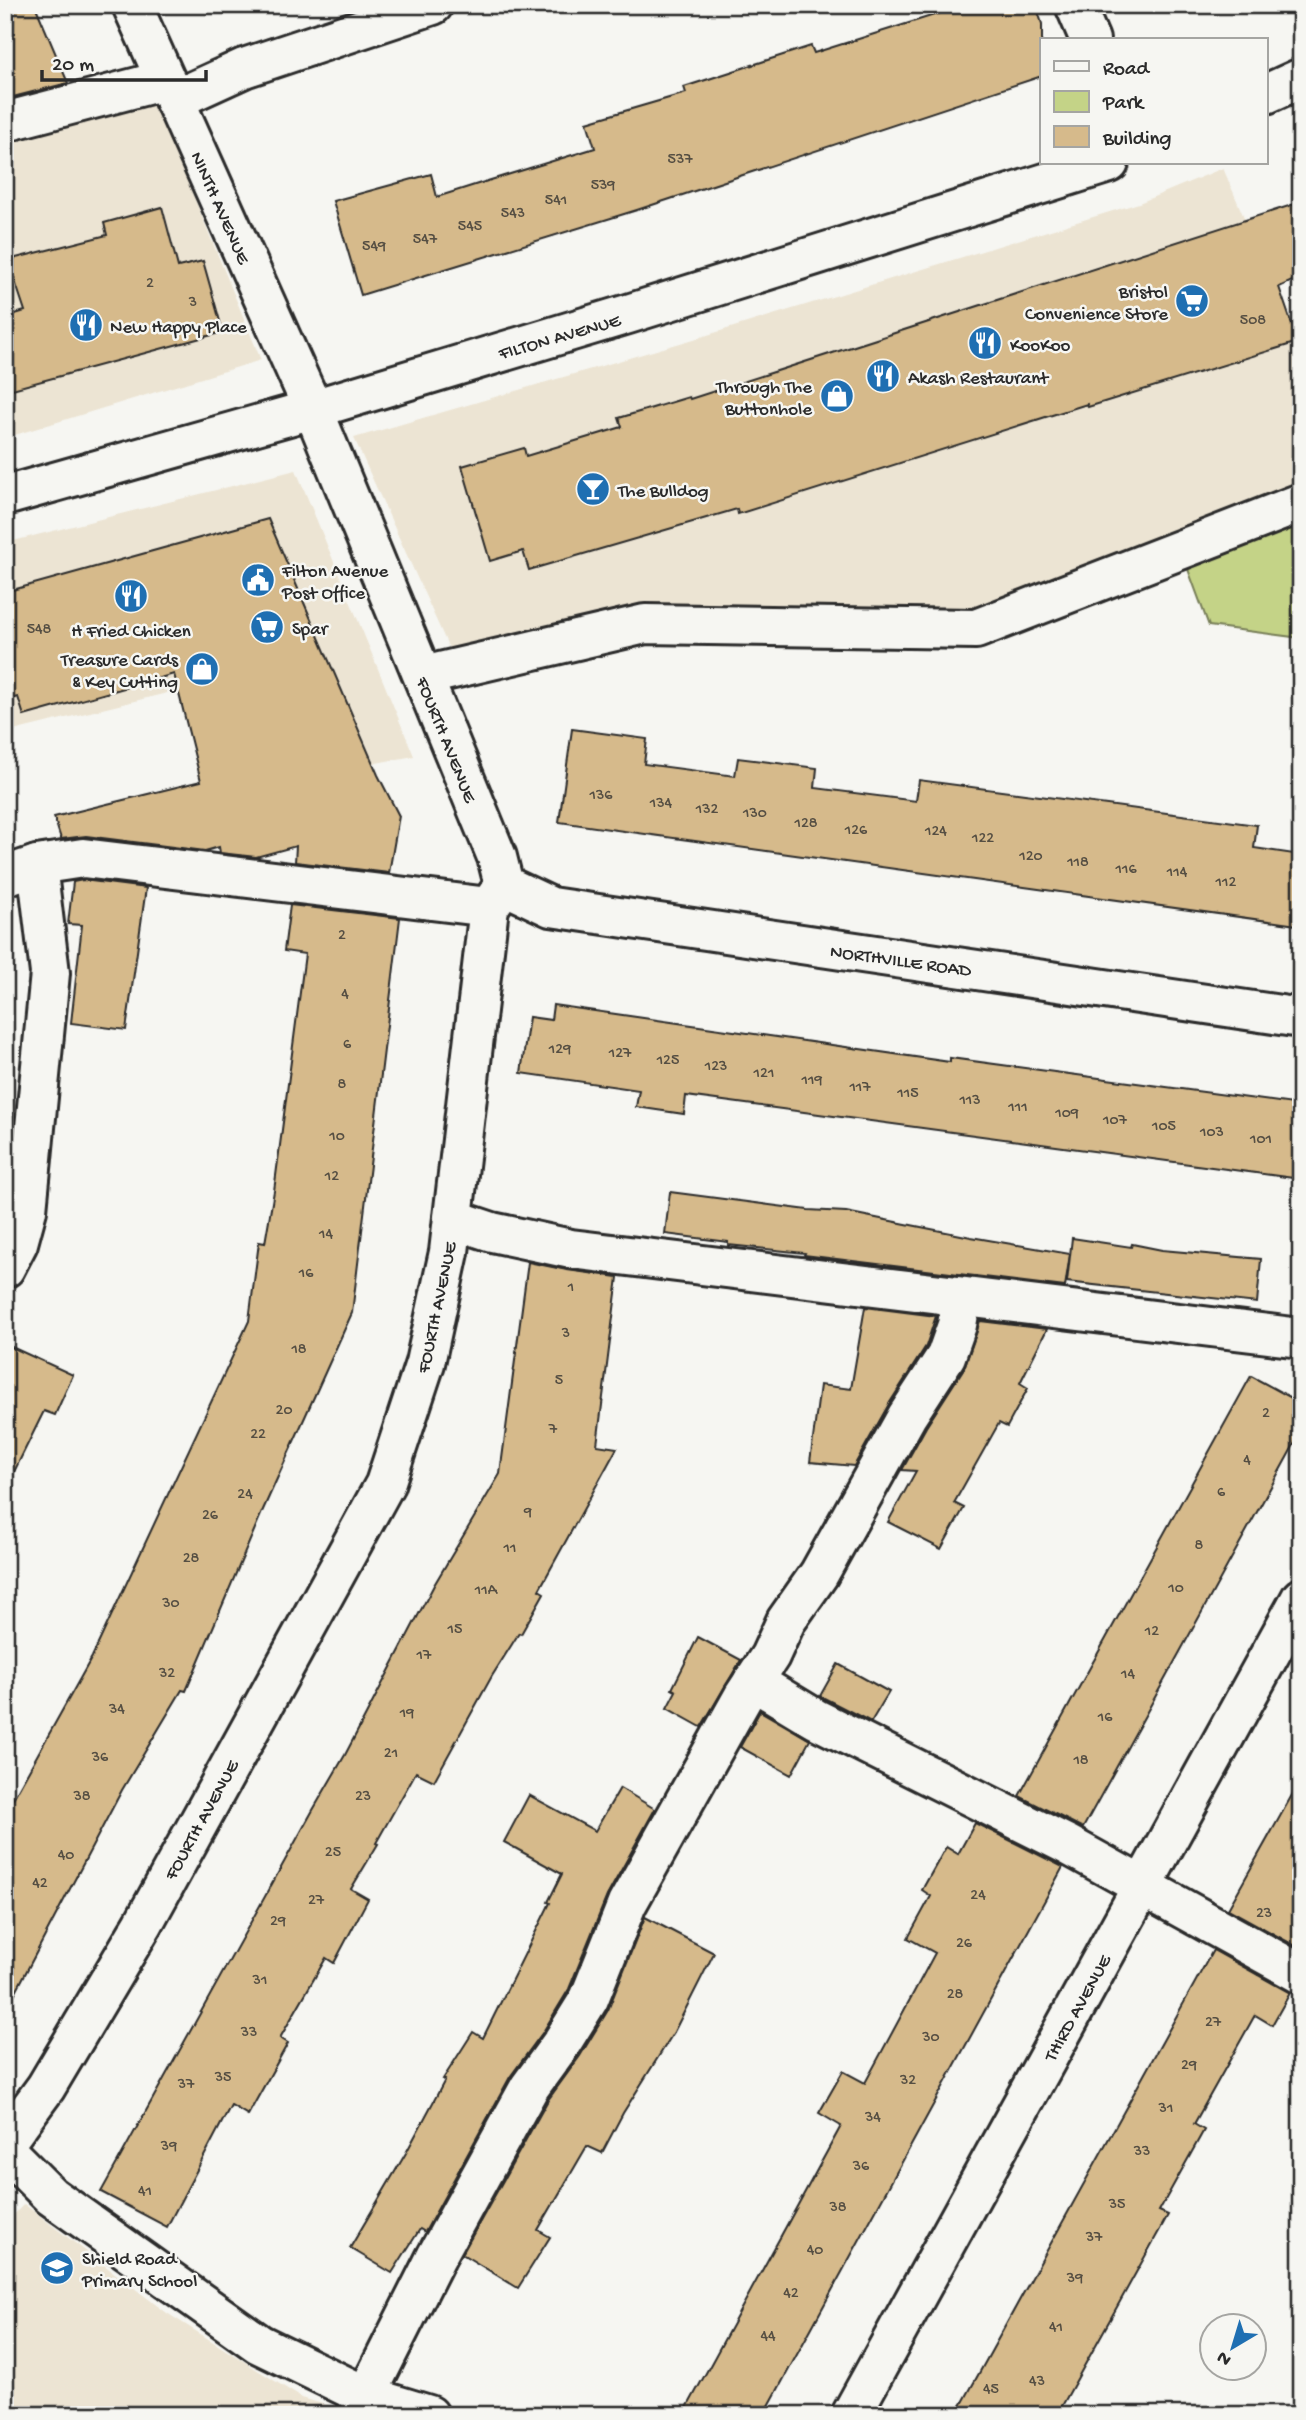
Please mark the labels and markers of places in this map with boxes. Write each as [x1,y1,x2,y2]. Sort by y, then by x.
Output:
place label: Bristol Convenience Store [1025,282,1168,327]
supermarket icon: Bristol Convenience Store [1173,282,1211,320]
restaurant icon: New Happy Place [67,306,105,344]
place label: New Happy Place [110,317,247,340]
restaurant icon: KooKoo [966,324,1004,362]
place label: KooKoo [1010,335,1071,358]
restaurant icon: Akash Restaurant [864,357,902,395]
place label: Akash Restaurant [908,368,1050,391]
place label: Through The Buttonhole [715,377,812,422]
shop icon: Through The Buttonhole [818,377,856,415]
bar icon: The Bulldog [574,470,612,508]
place label: The Bulldog [617,481,709,504]
public building icon: Filton Avenue Post Office [239,561,277,599]
place label: Filton Avenue Post Office [281,561,389,606]
restaurant icon: H Fried Chicken [112,577,150,615]
supermarket icon: Spar [248,608,286,646]
place label: Spar [292,619,330,642]
place label: H Fried Chicken [71,621,191,644]
place label: Treasure Cards & Key Cutting [60,650,179,695]
shop icon: Treasure Cards & Key Cutting [183,650,221,688]
school or university icon: Shield Road Primary School [38,2249,76,2287]
place label: Shield Road Primary School [81,2249,197,2294]

